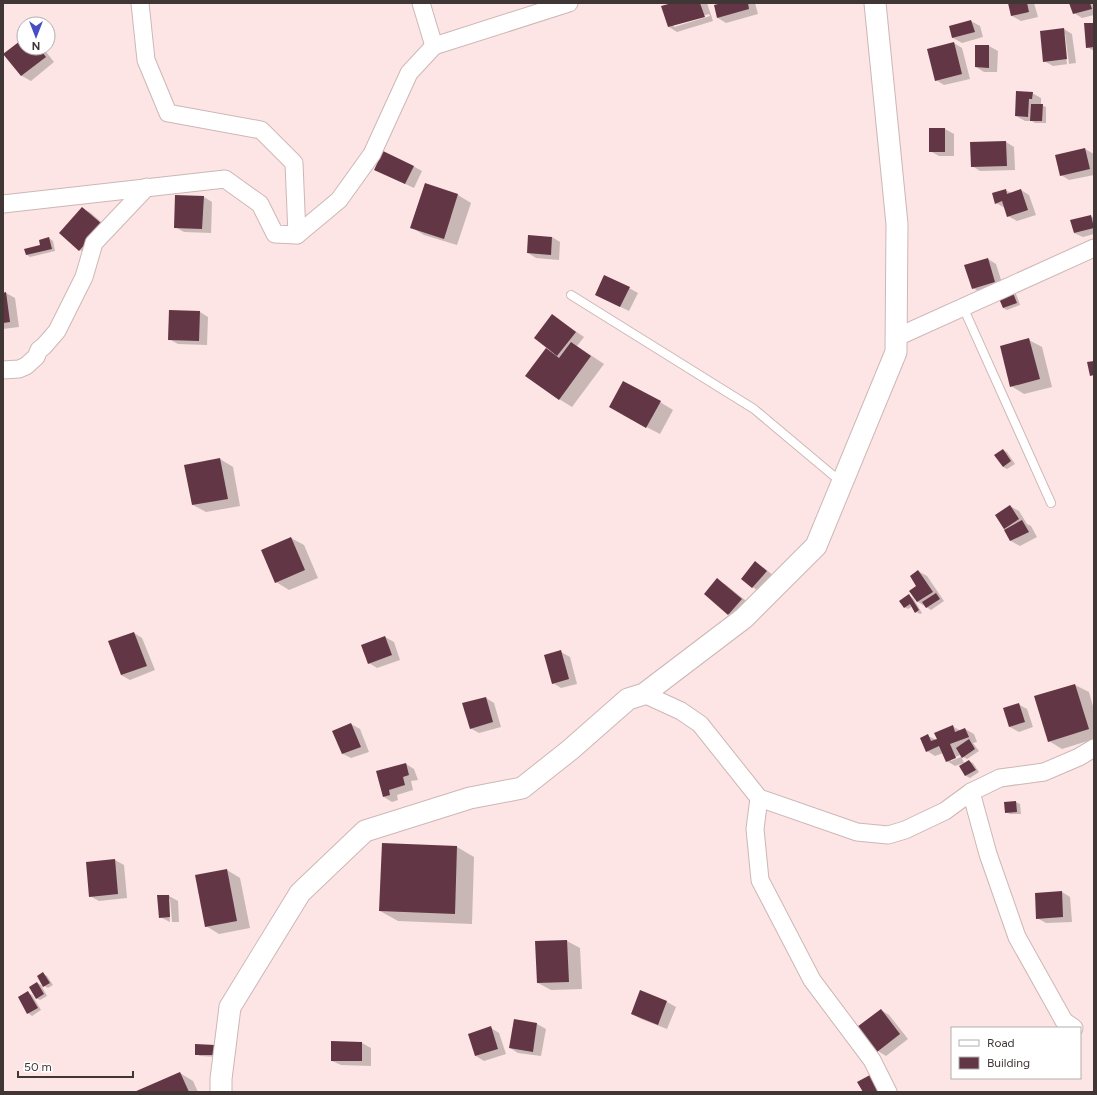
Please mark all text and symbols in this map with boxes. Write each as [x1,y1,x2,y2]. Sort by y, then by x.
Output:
north arrow [16,16,56,56]
text: N [32,39,40,52]
legend [951,1027,1081,1079]
text: Road [987,1036,1015,1050]
scale bar [18,1053,133,1079]
text: Building [987,1056,1030,1070]
text: 50 m [24,1060,52,1074]

